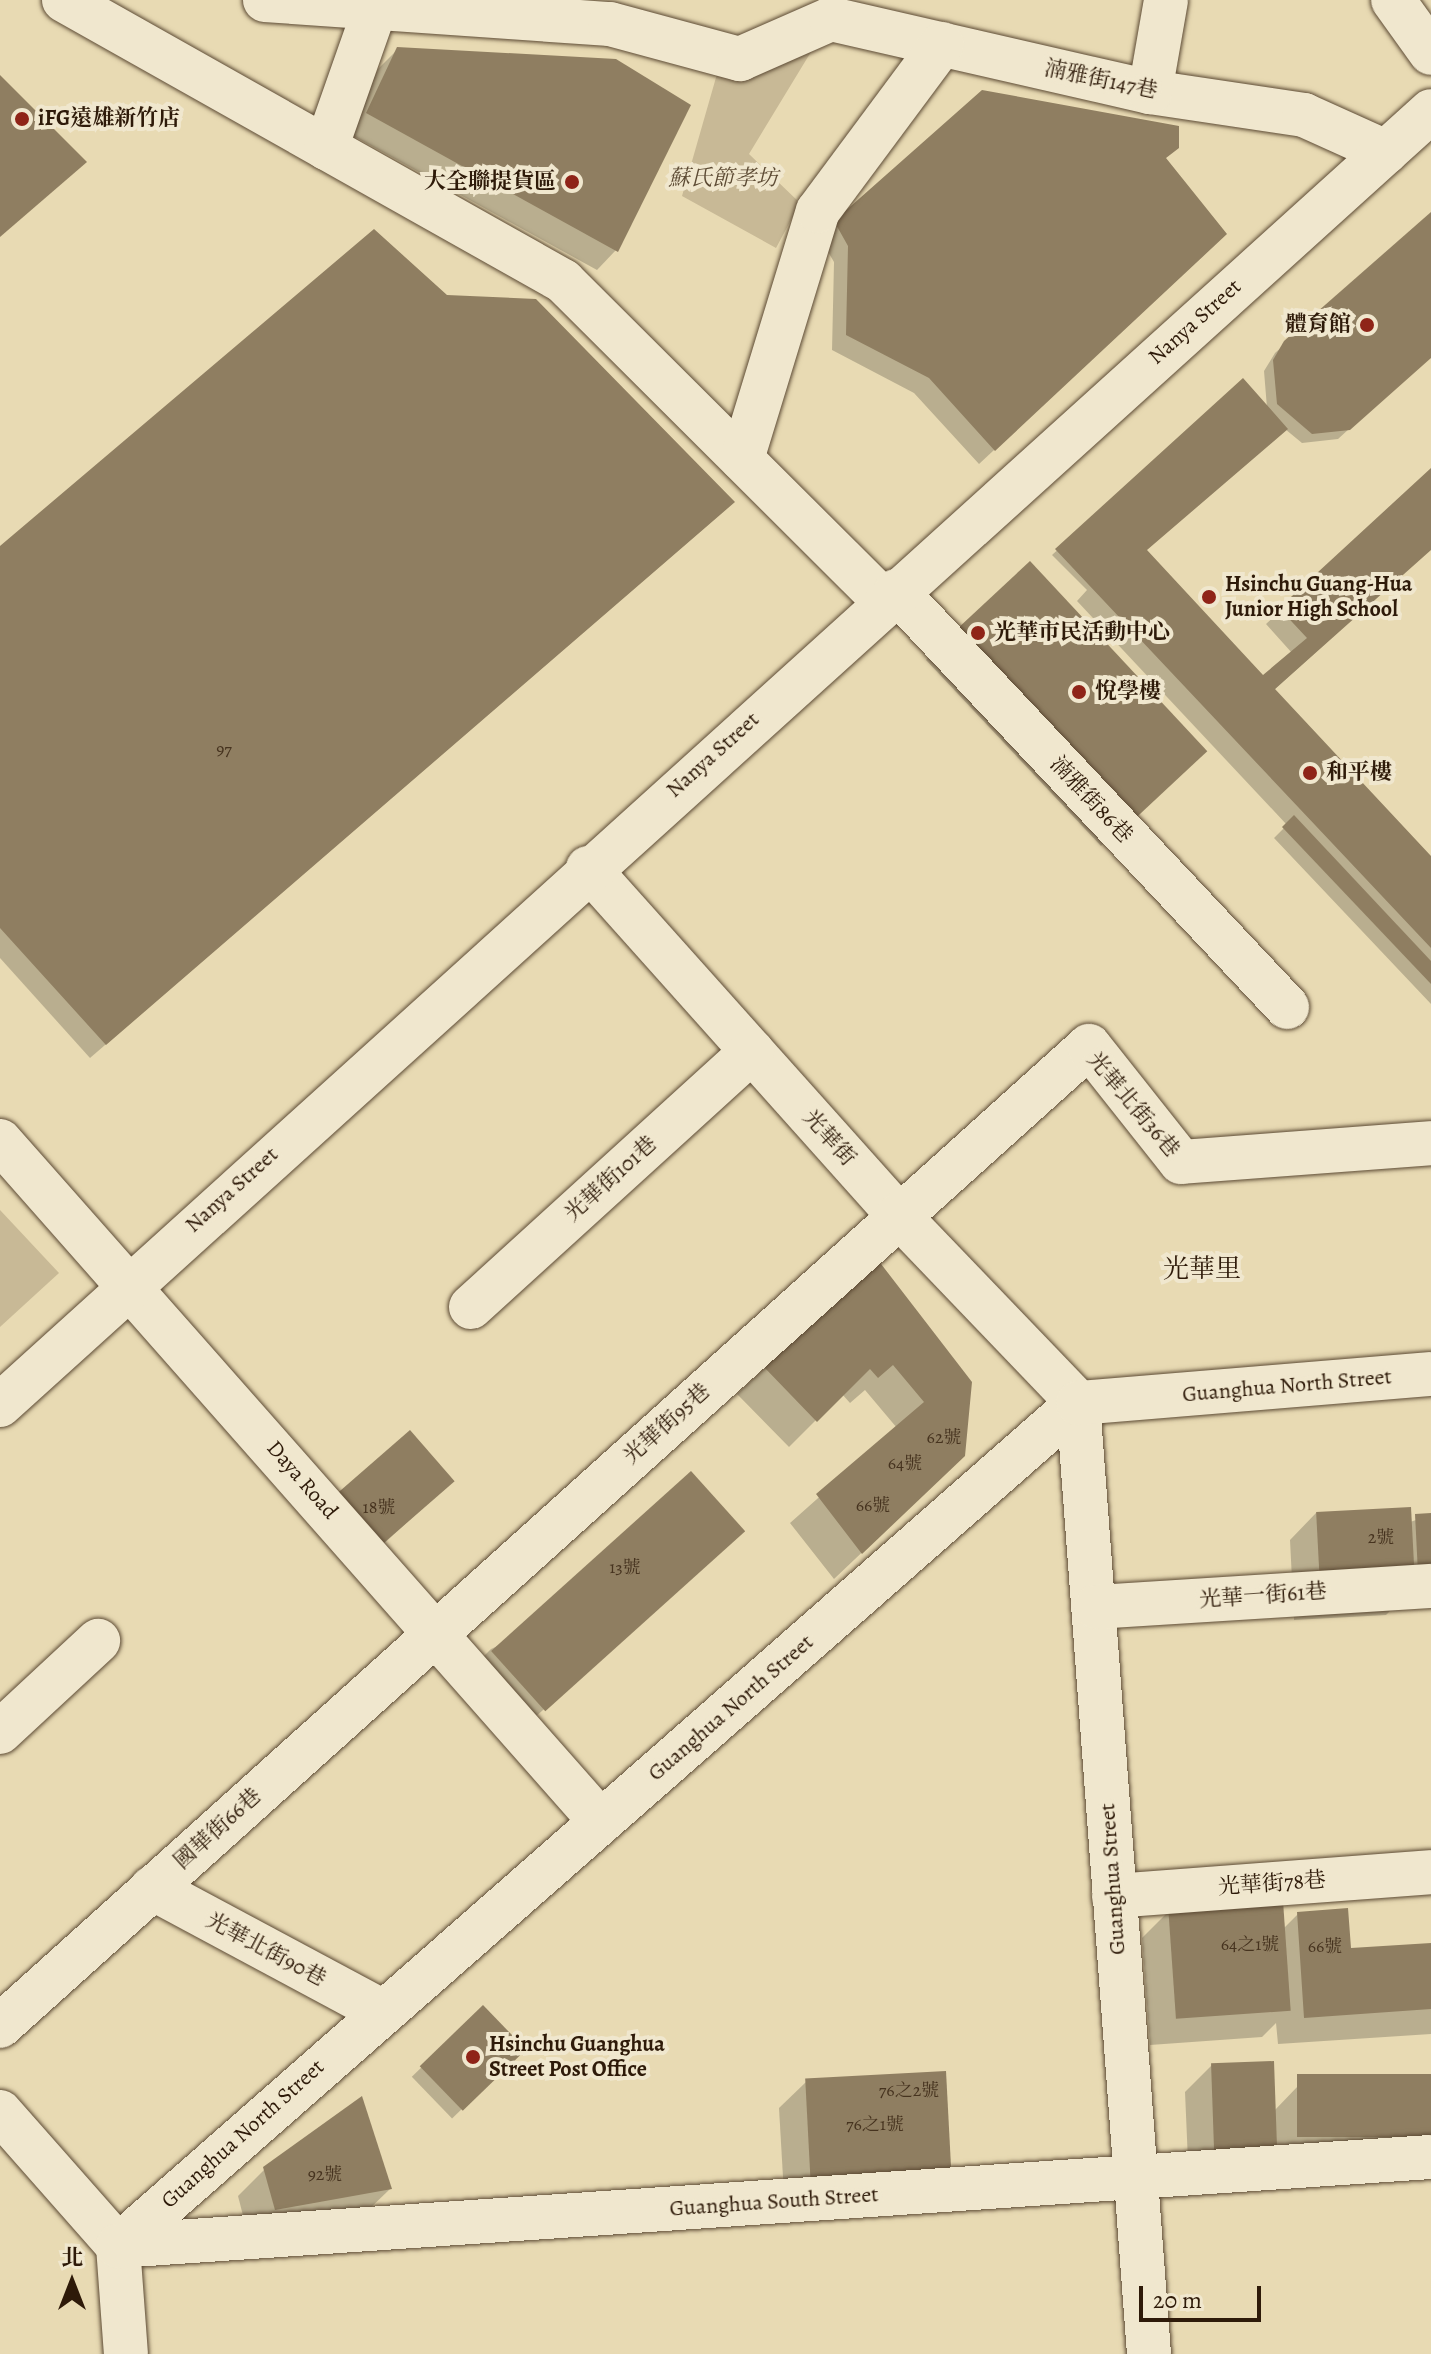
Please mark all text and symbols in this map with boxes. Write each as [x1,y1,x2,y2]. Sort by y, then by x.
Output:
street label: 湳雅街147巷 [1042,55,1160,105]
place label: iFG遠雄新竹店 [38,106,180,132]
marker: iFG遠雄新竹店 [13,110,31,128]
park label: 蘇氏節孝坊 [668,166,778,192]
place label: 大全聯提貨區 [424,169,556,195]
marker: 大全聯提貨區 [563,173,581,191]
street label: Nanya Street [1143,274,1247,370]
place label: 體育館 [1285,312,1351,338]
marker: 體育館 [1358,316,1376,334]
place label: Hsinchu Guang-Hua Junior High School [1225,571,1412,622]
marker: Hsinchu Guang-Hua Junior High School [1200,588,1218,606]
place label: 光華市民活動中心 [994,620,1170,646]
marker: 光華市民活動中心 [969,624,987,642]
place label: 悅學樓 [1095,679,1161,705]
marker: 悅學樓 [1070,683,1088,701]
street label: Nanya Street [661,707,765,803]
house number: 97 [216,738,232,760]
street label: 湳雅街86巷 [1044,751,1138,849]
place label: 和平樓 [1326,760,1392,786]
marker: 和平樓 [1301,764,1319,782]
street label: 光華北街36巷 [1081,1047,1185,1163]
street label: 光華街 [797,1105,861,1171]
street label: 光華街101巷 [560,1131,662,1227]
street label: Nanya Street [180,1142,284,1238]
district label: 光華里 [1163,1253,1241,1285]
street label: Guanghua North Street [1181,1364,1393,1408]
street label: 光華街95巷 [618,1378,716,1470]
house number: 62號 [927,1426,961,1448]
street label: Daya Road [261,1435,343,1525]
house number: 64號 [888,1452,922,1474]
house number: 66號 [856,1494,890,1516]
house number: 18號 [363,1496,395,1518]
house number: 2號 [1368,1526,1394,1548]
house number: 13號 [609,1556,641,1578]
street label: 光華一街61巷 [1198,1578,1328,1614]
street label: Guanghua North Street [643,1629,819,1787]
street label: 國華街66巷 [169,1783,267,1875]
street label: Guanghua Street [1095,1802,1131,1956]
street label: 光華街78巷 [1217,1867,1327,1901]
street label: 光華北街90巷 [202,1907,330,1993]
house number: 64之1號 [1221,1933,1279,1955]
house number: 66號 [1308,1935,1342,1957]
place label: Hsinchu Guanghua Street Post Office [489,2031,665,2082]
marker: Hsinchu Guanghua Street Post Office [464,2048,482,2066]
street label: Guanghua North Street [156,2054,330,2214]
house number: 76之2號 [879,2079,939,2101]
house number: 76之1號 [846,2113,904,2135]
house number: 92號 [308,2163,342,2185]
street label: Guanghua South Street [669,2182,879,2222]
north arrow [32,2242,112,2322]
text: 北 [61,2243,83,2273]
scale bar [1143,2270,1265,2320]
text: 20 m [1153,2284,1202,2316]

